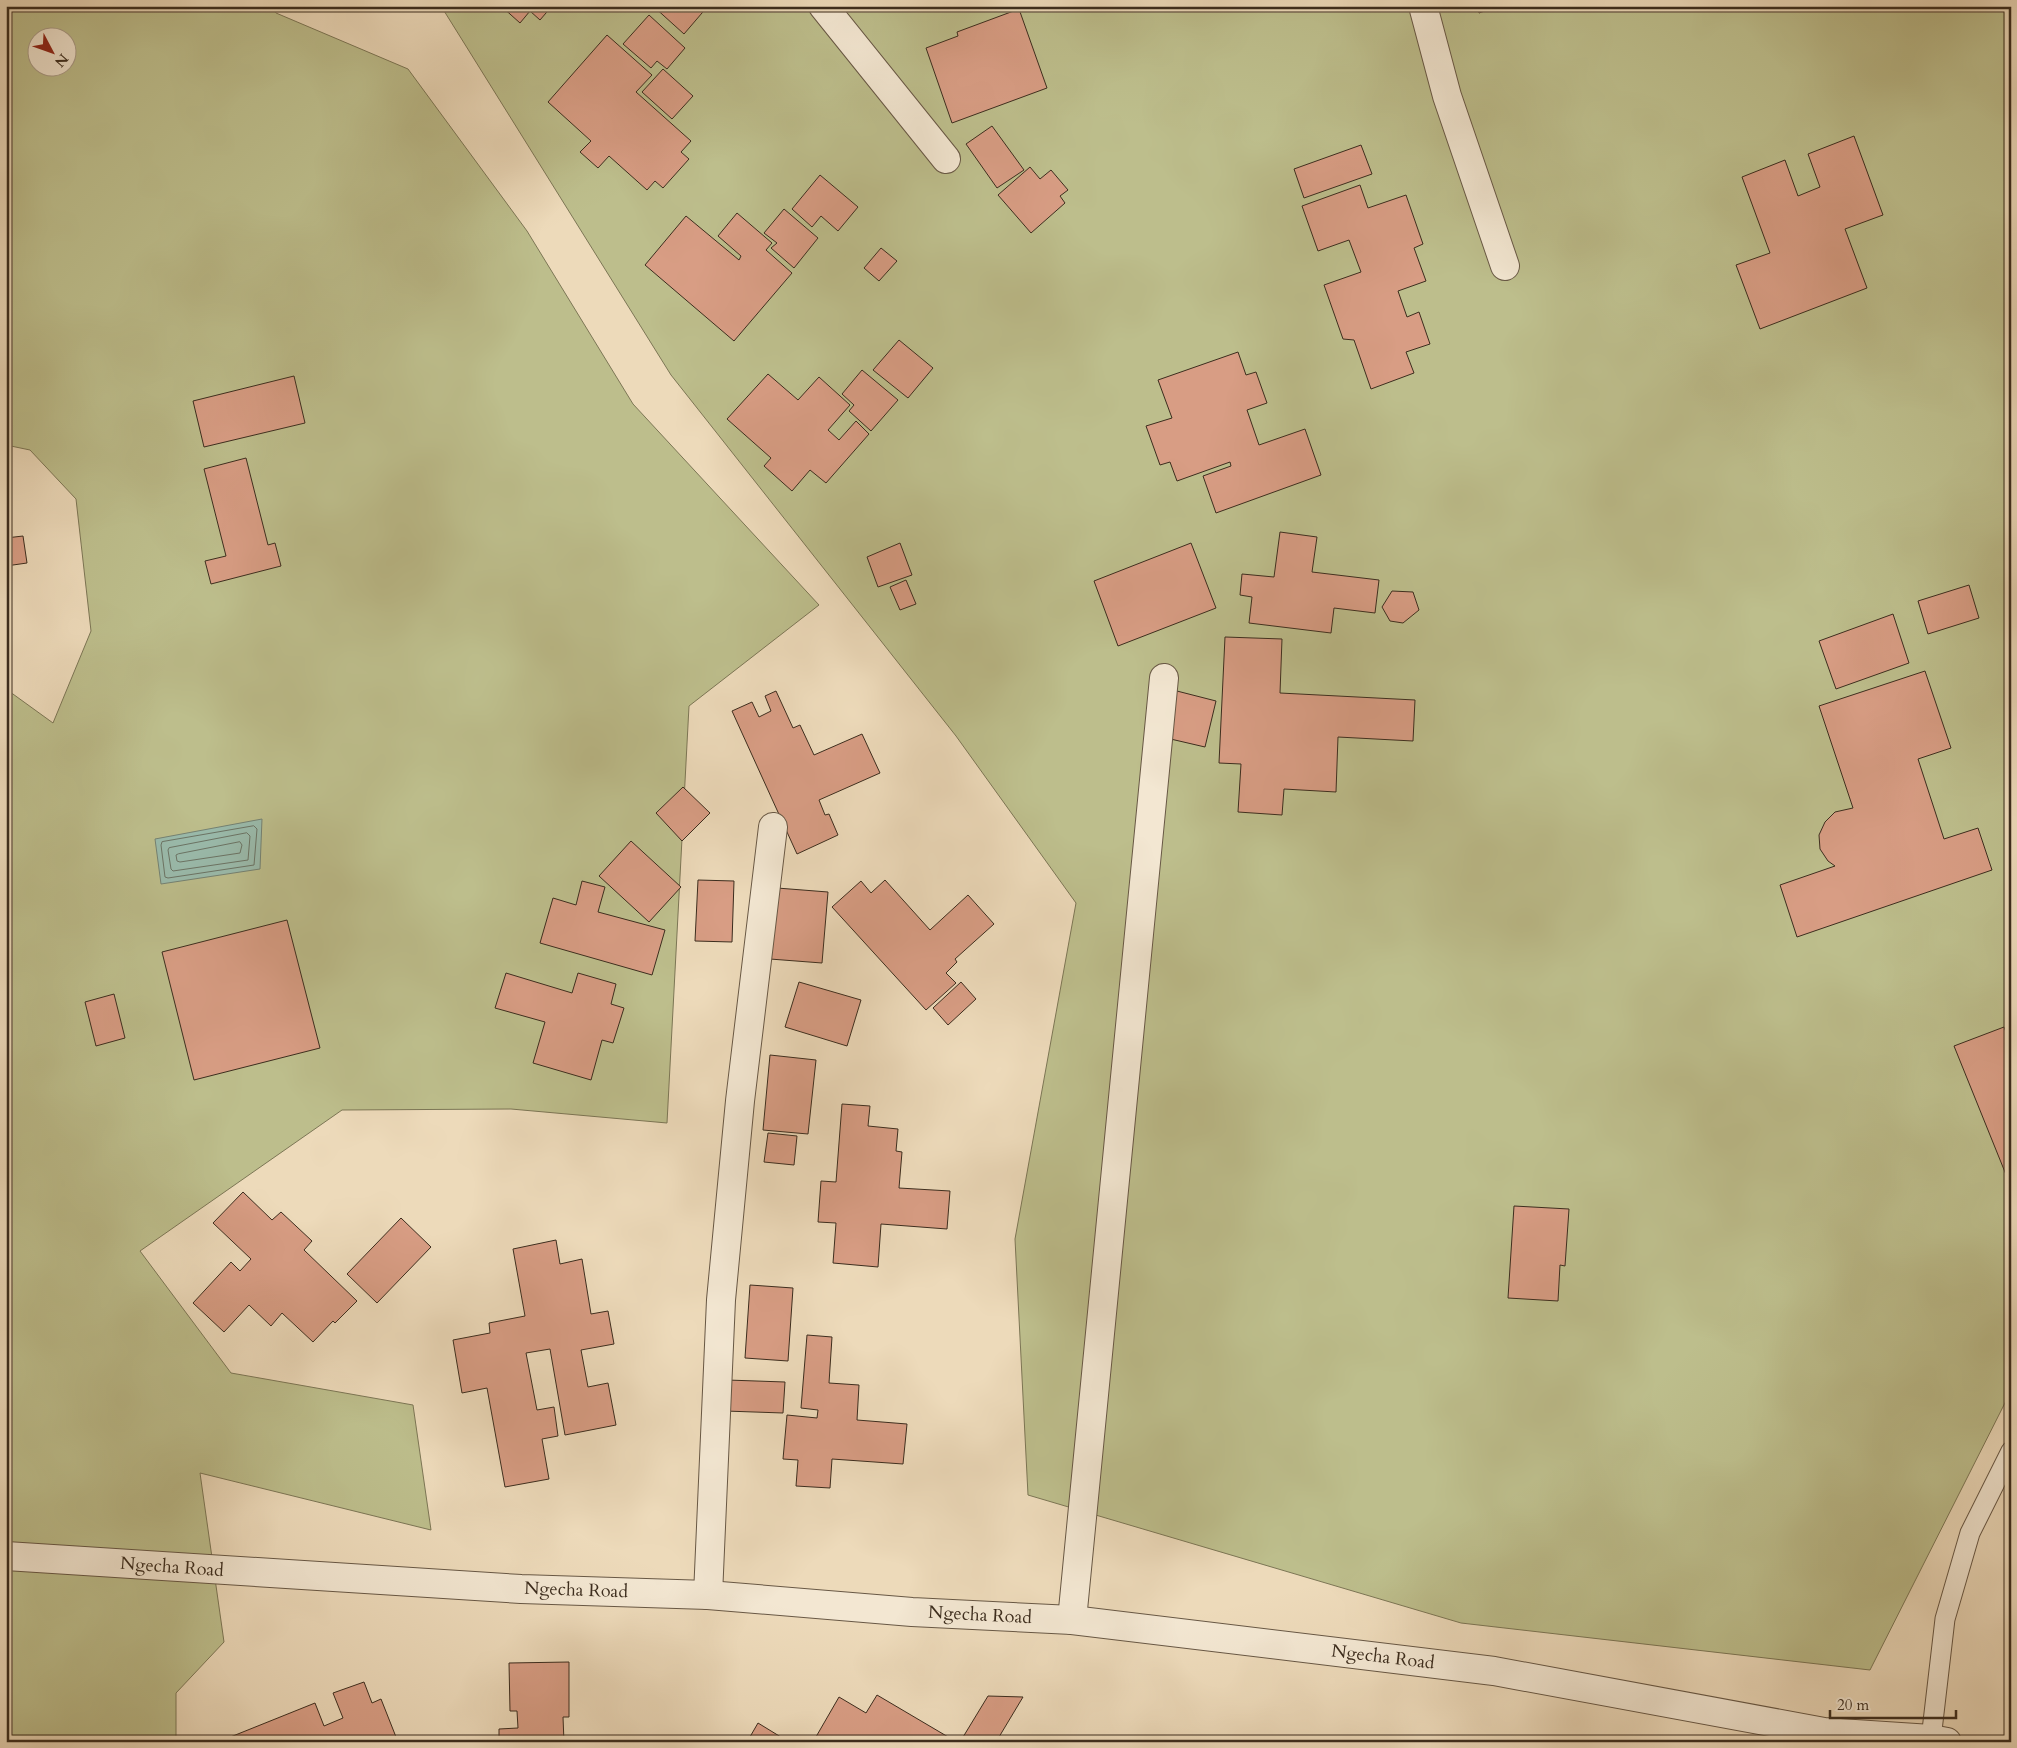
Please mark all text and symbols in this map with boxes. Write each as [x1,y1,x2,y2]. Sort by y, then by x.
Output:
north arrow [28,28,78,78]
text: N [50,49,73,71]
street label: Ngecha Road [119,1551,225,1583]
street label: Ngecha Road [524,1576,629,1604]
street label: Ngecha Road [927,1600,1033,1630]
street label: Ngecha Road [1330,1638,1436,1676]
scale bar [1830,1688,1956,1720]
text: 20 m [1837,1695,1869,1715]

